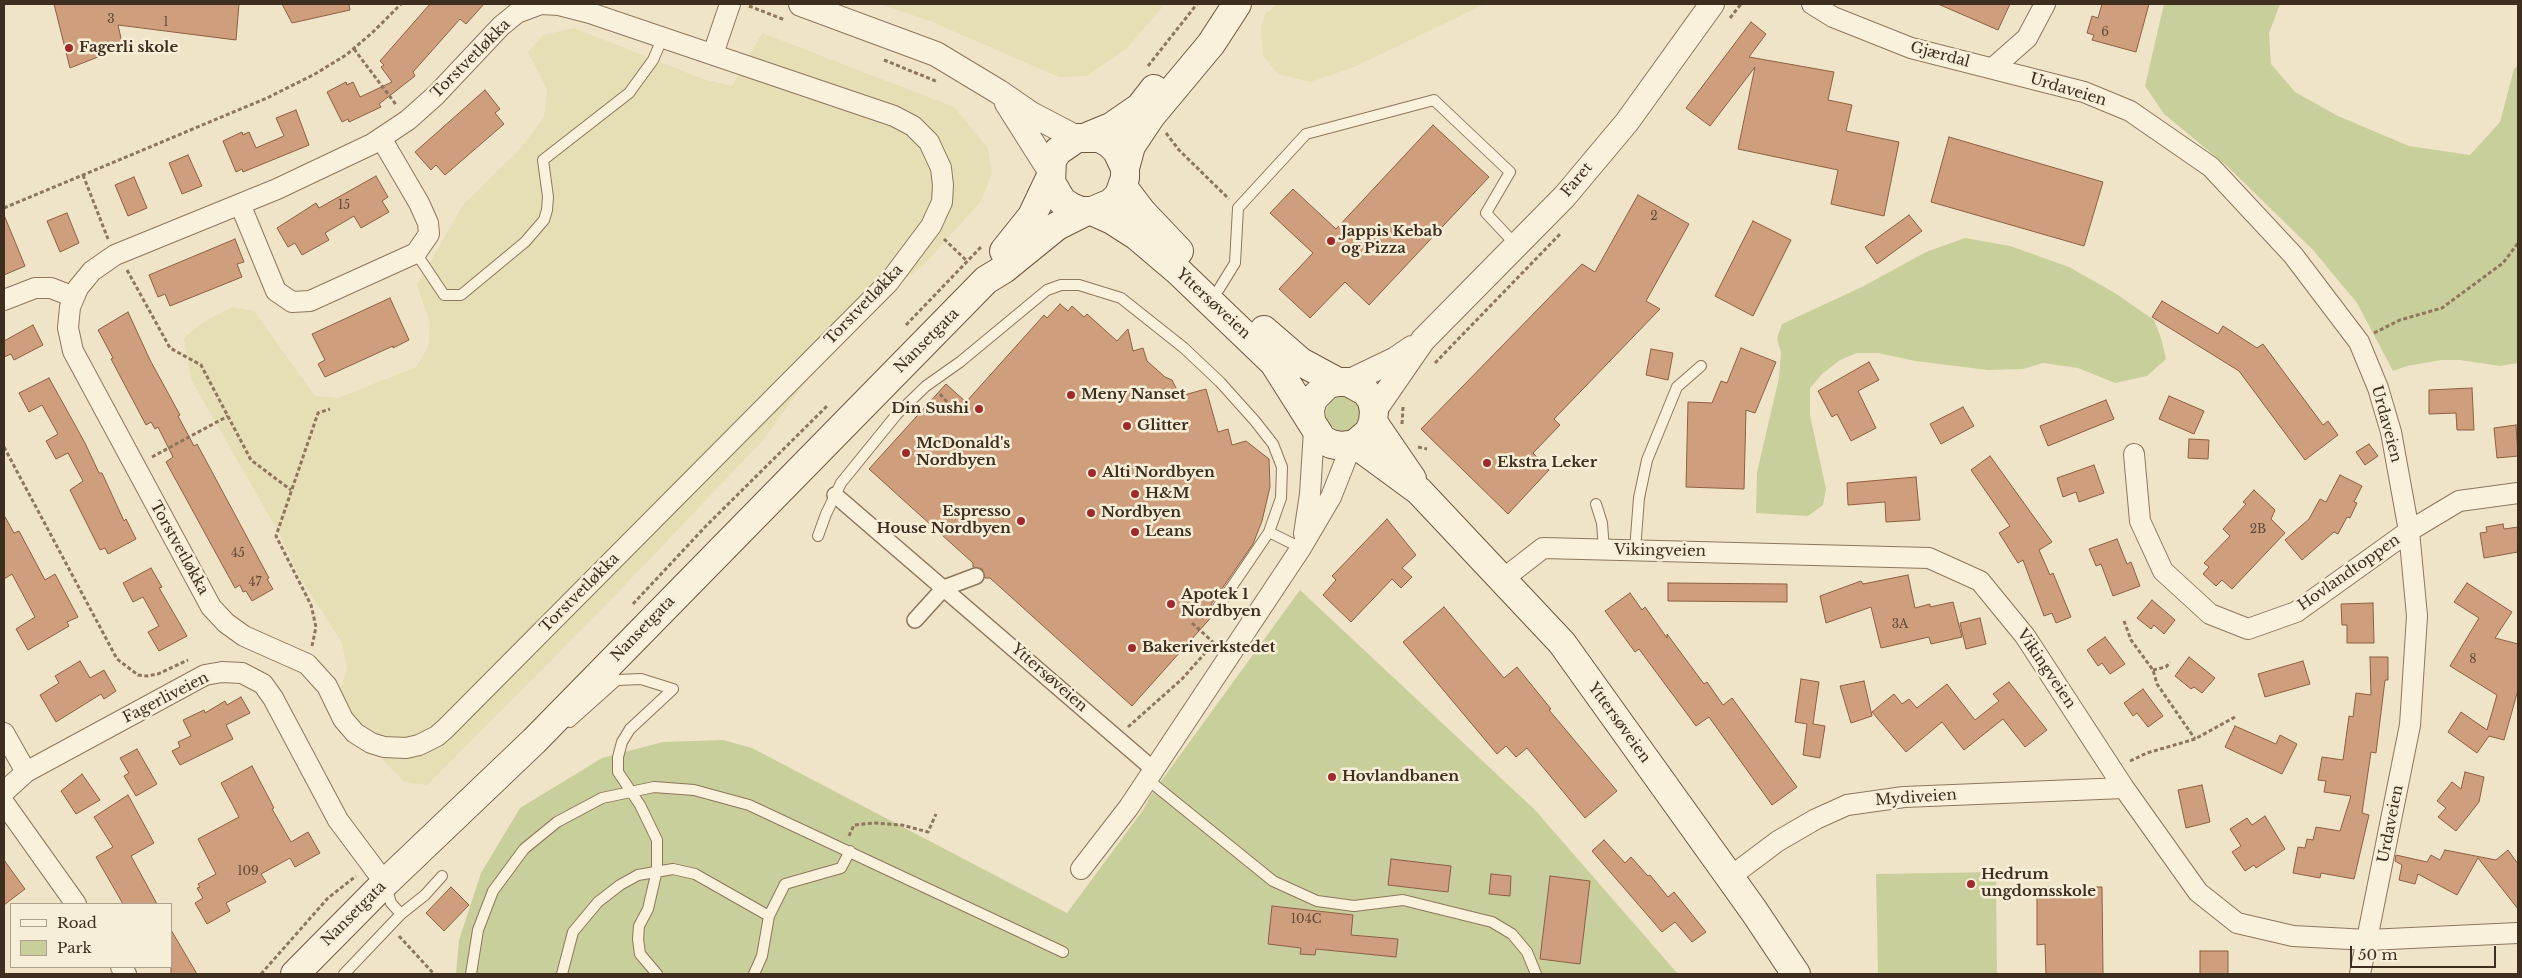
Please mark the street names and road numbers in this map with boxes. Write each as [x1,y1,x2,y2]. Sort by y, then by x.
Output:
street label: Torstvetløkka [428,16,514,102]
street label: Gjærdal [1908,38,1972,72]
street label: Urdaveien [2028,70,2108,110]
street label: Faret [1558,159,1596,201]
street label: Torstvetløkka [821,261,907,349]
street label: Yttersøveien [1172,265,1254,343]
street label: Nansetgata [891,305,963,377]
street label: Urdaveien [2367,383,2405,465]
street label: Torstvetløkka [146,498,212,598]
street label: Hovlandtoppen [2295,531,2403,615]
street label: Vikingveien [1614,541,1706,561]
street label: Torstvetløkka [537,550,623,636]
street label: Nansetgata [607,593,679,665]
street label: Vikingveien [2013,626,2079,712]
street label: Yttersøveien [1007,640,1091,716]
street label: Fagerliveien [120,669,212,727]
street label: Yttersøveien [1584,679,1654,767]
street label: Urdaveien [2375,783,2407,865]
street label: Mydiveien [1875,786,1957,810]
street label: Nansetgata [318,878,390,950]

